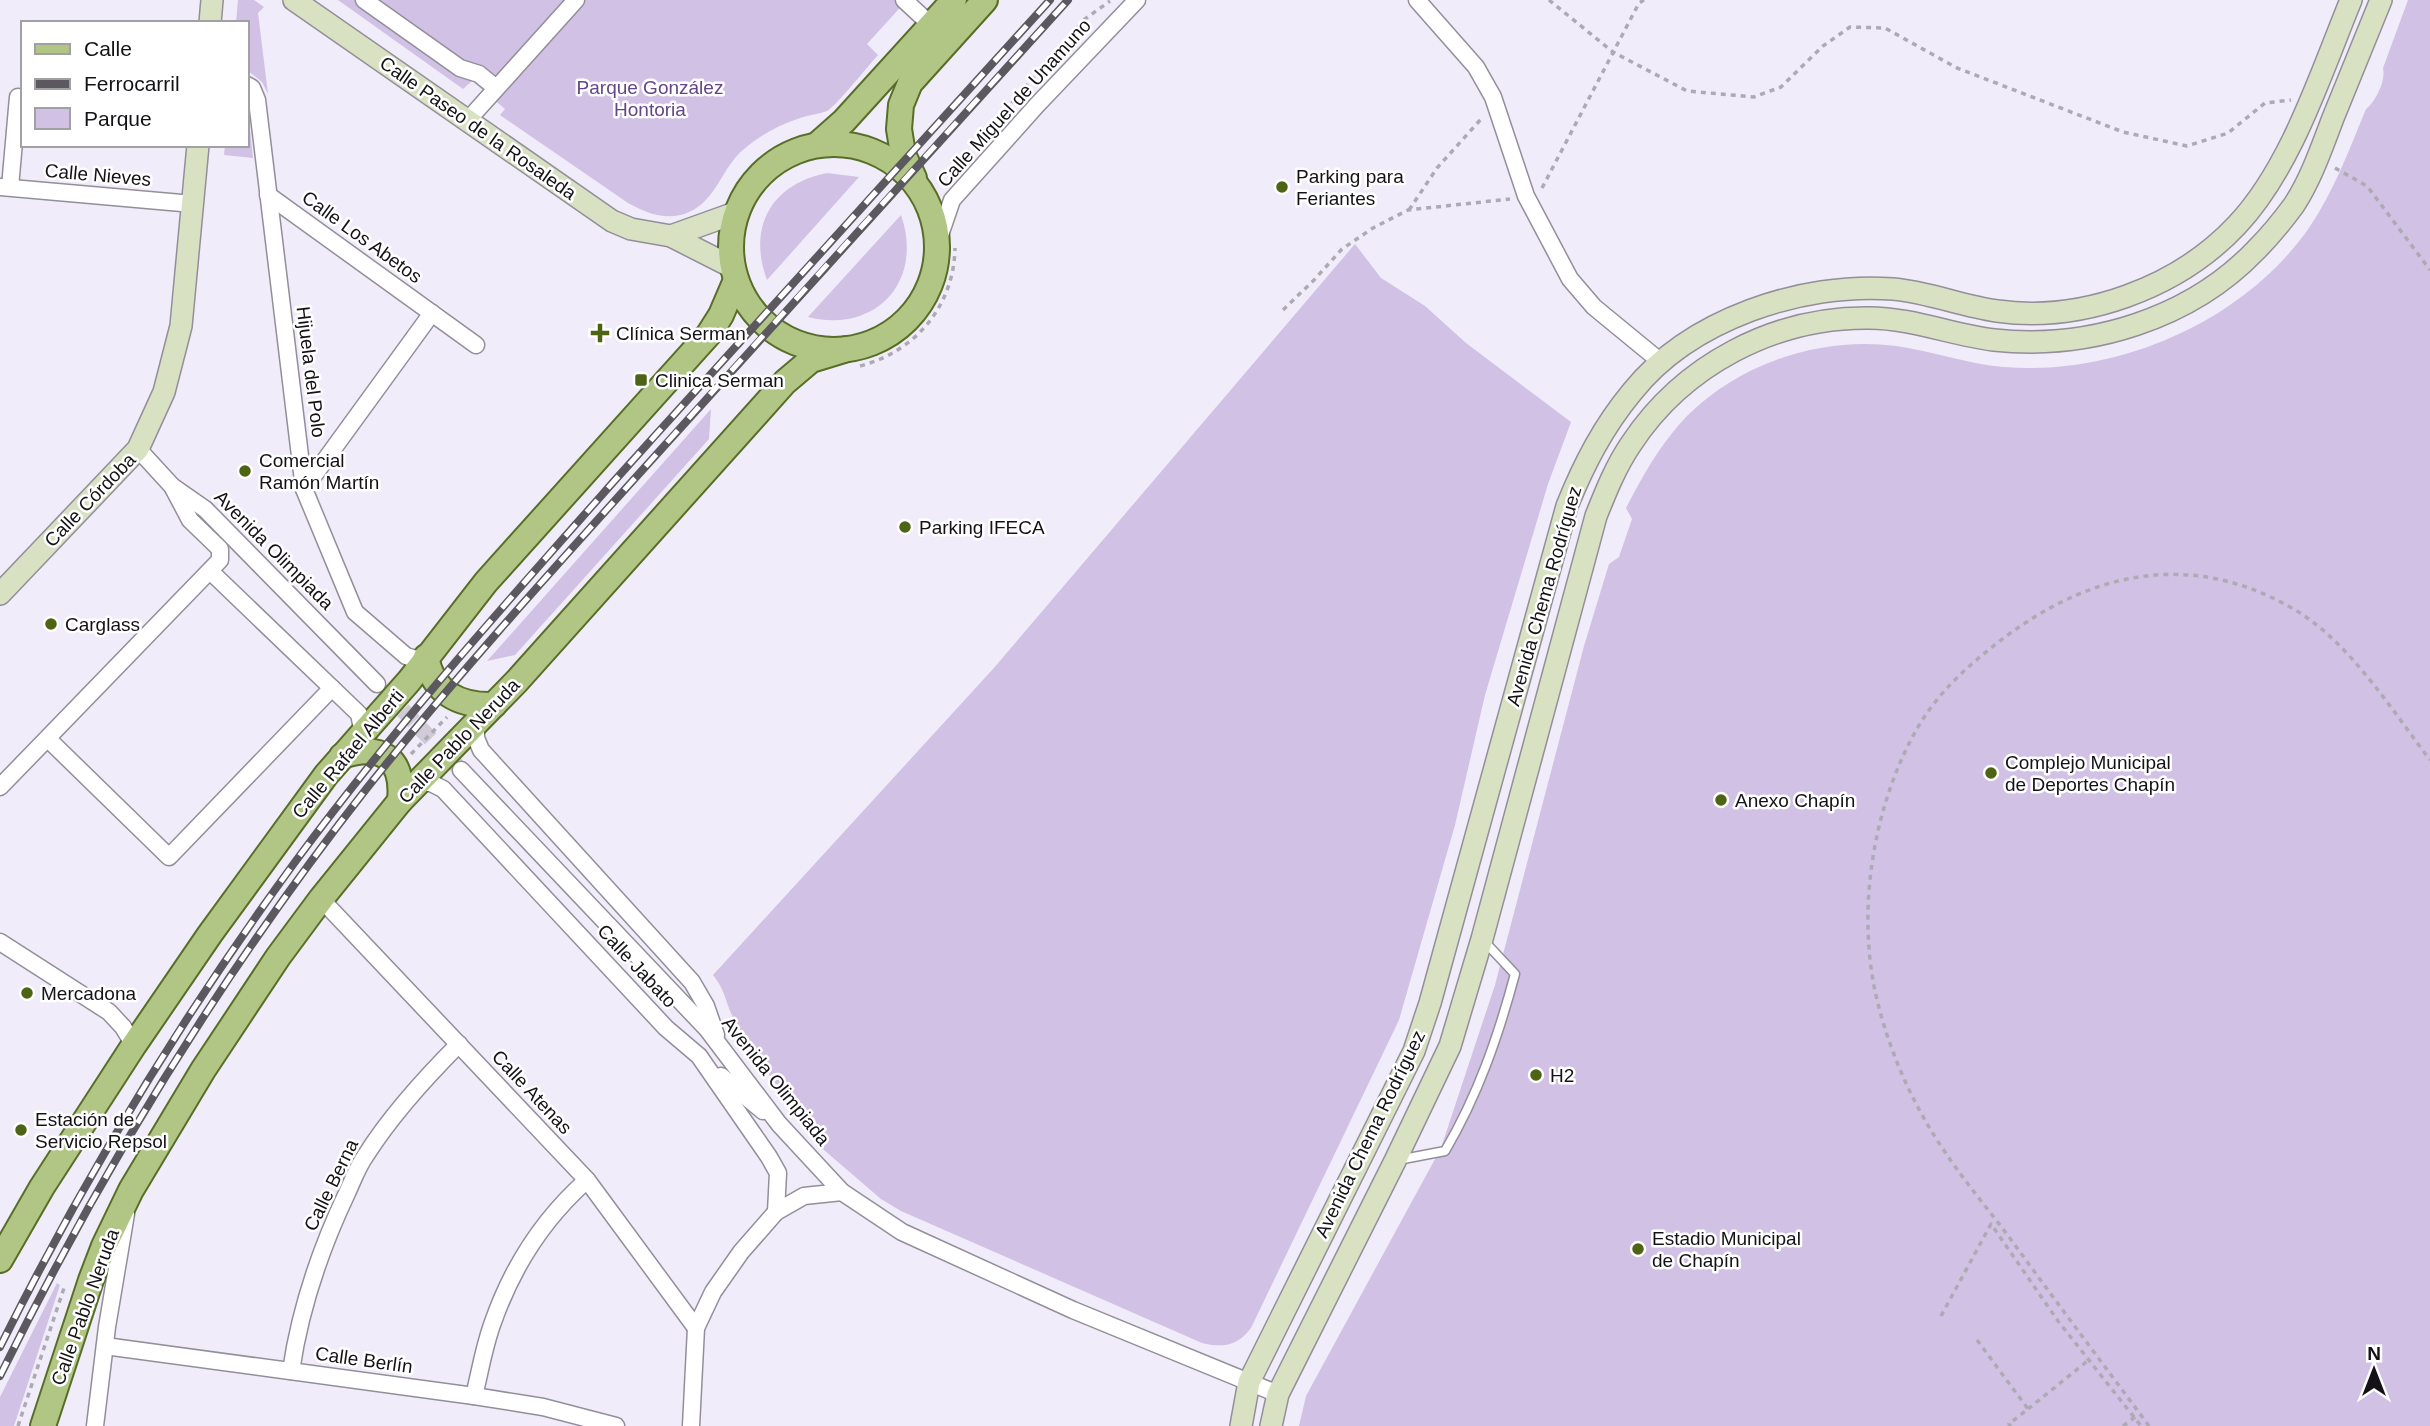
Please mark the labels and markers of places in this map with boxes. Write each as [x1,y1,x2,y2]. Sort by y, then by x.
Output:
place label: Parking para Feriantes [1296,166,1404,209]
marker: Parking para Feriantes [1274,179,1290,195]
marker: Clínica Serman [590,323,610,343]
place label: Clínica Serman [616,323,746,344]
place label: Clinica Serman [655,370,784,391]
marker: Clinica Serman [633,372,649,388]
place label: Comercial Ramón Martín [259,450,379,493]
marker: Comercial Ramón Martín [237,463,253,479]
place label: Parking IFECA [919,517,1045,538]
marker: Parking IFECA [897,519,913,535]
place label: Carglass [65,614,140,635]
marker: Carglass [43,616,59,632]
place label: Complejo Municipal de Deportes Chapín [2005,752,2175,795]
marker: Complejo Municipal de Deportes Chapín [1983,765,1999,781]
place label: Anexo Chapín [1735,790,1855,811]
marker: Anexo Chapín [1713,792,1729,808]
place label: Mercadona [41,983,136,1004]
marker: Mercadona [19,985,35,1001]
place label: H2 [1550,1065,1574,1086]
marker: H2 [1528,1067,1544,1083]
place label: Estación de Servicio Repsol [35,1109,167,1152]
marker: Estación de Servicio Repsol [13,1122,29,1138]
place label: Estadio Municipal de Chapín [1652,1228,1801,1271]
marker: Estadio Municipal de Chapín [1630,1241,1646,1257]

